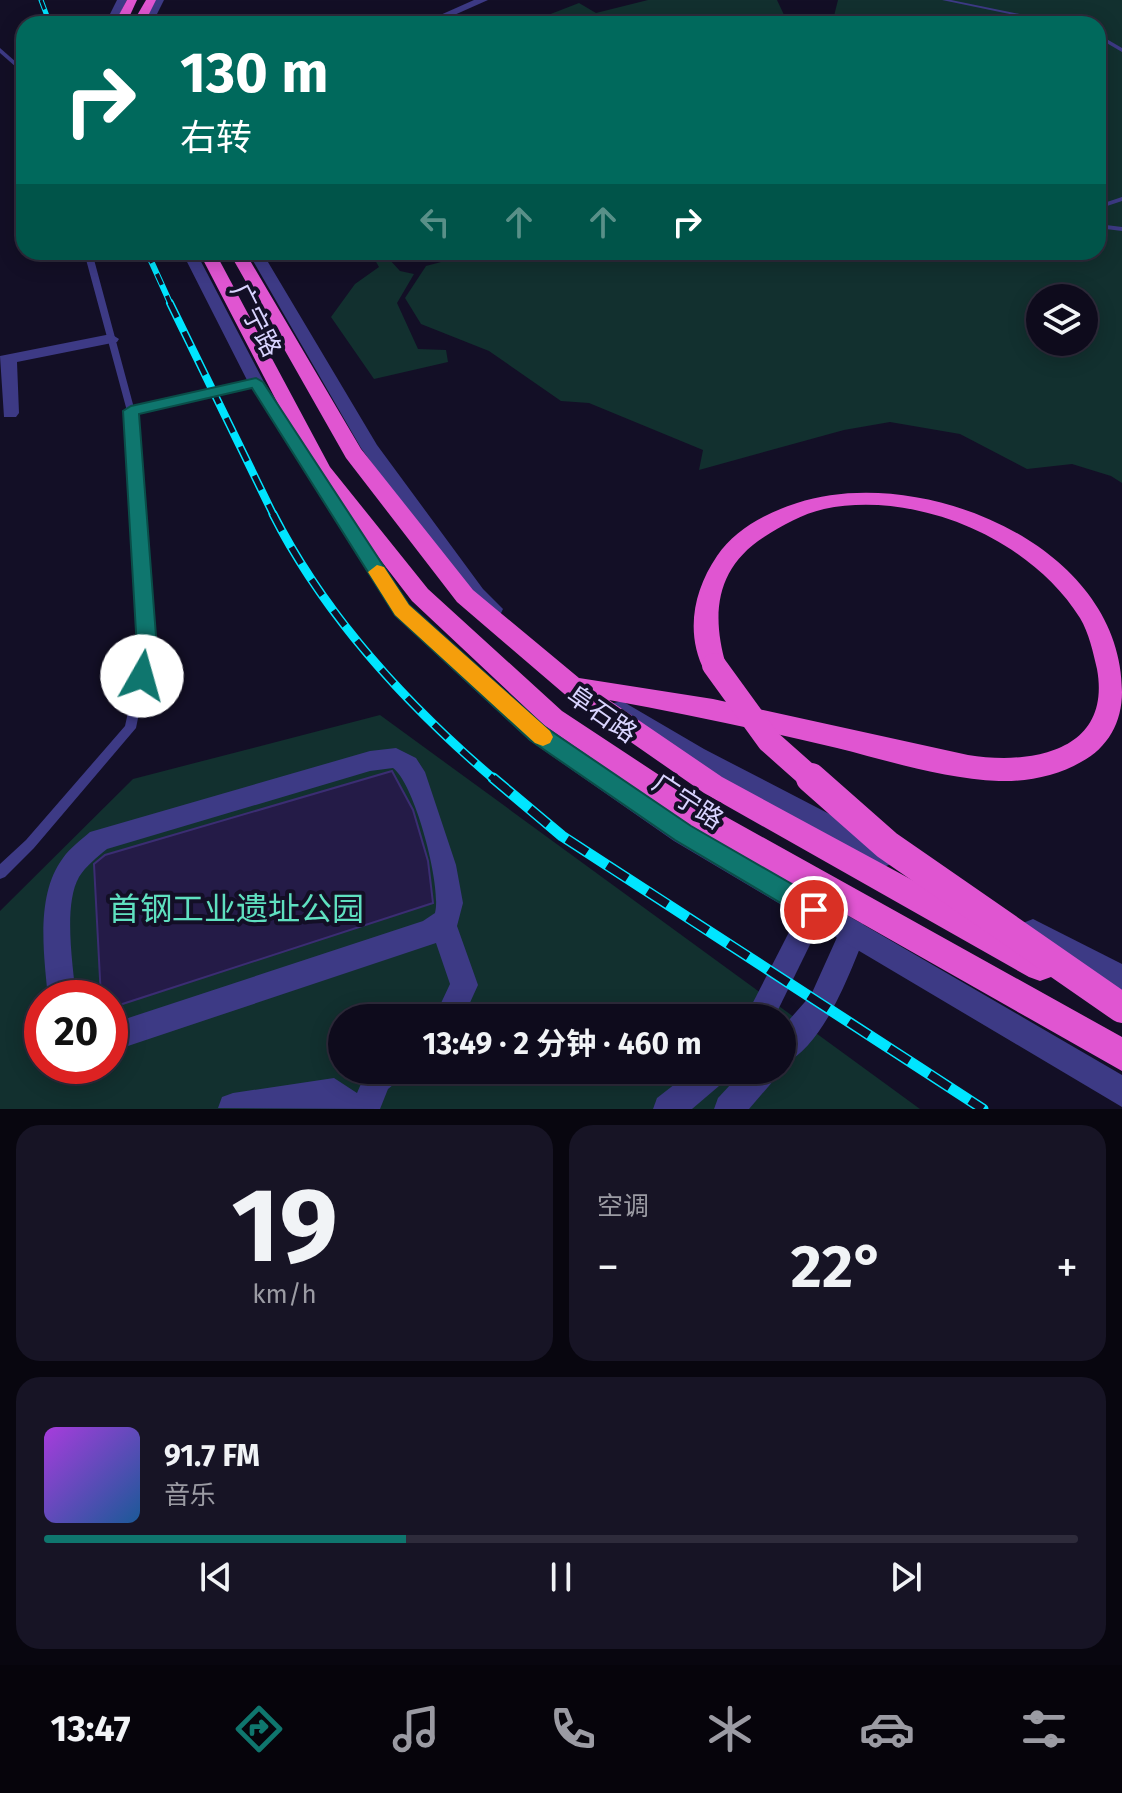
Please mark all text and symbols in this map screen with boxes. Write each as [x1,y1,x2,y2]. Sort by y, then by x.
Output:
text: 130 m [180,40,328,107]
icon: right [48,48,152,152]
text: 右转 [180,116,252,160]
icon: left [413,200,457,244]
icon: ahead [497,200,541,244]
icon: ahead [581,200,625,244]
icon: right [665,200,709,244]
street label: 广宁路 [224,278,287,362]
map controls [1026,284,1098,356]
button: layers [1026,284,1098,356]
position arrow [100,634,184,718]
street label: 阜石路 [561,679,643,749]
street label: 广宁路 [647,767,729,836]
pin [780,876,848,944]
icon: arrive [792,888,836,932]
park label: 首钢工业遗址公园 [108,890,364,928]
speed limit sign: 20 [24,980,128,1084]
text: 13:49 · 2 分钟 · 460 m [422,1026,702,1062]
text: 19 [231,1164,338,1289]
text: 空调 [597,1191,649,1222]
text: 22° [791,1231,884,1303]
text: − [597,1241,619,1294]
text: + [1056,1241,1078,1294]
text: km/h [252,1279,317,1310]
text: 91.7 FM [164,1438,260,1474]
text: 音乐 [164,1480,216,1511]
icon: previous [194,1555,238,1599]
icon: pause [539,1555,583,1599]
icon: next [884,1555,928,1599]
icon: directions [231,1701,287,1757]
icon: music [388,1701,444,1757]
icon: phone [545,1701,601,1757]
icon: climate [702,1701,758,1757]
icon: car [859,1701,915,1757]
icon: filters [1016,1701,1072,1757]
text: 13:47 [50,1707,131,1751]

